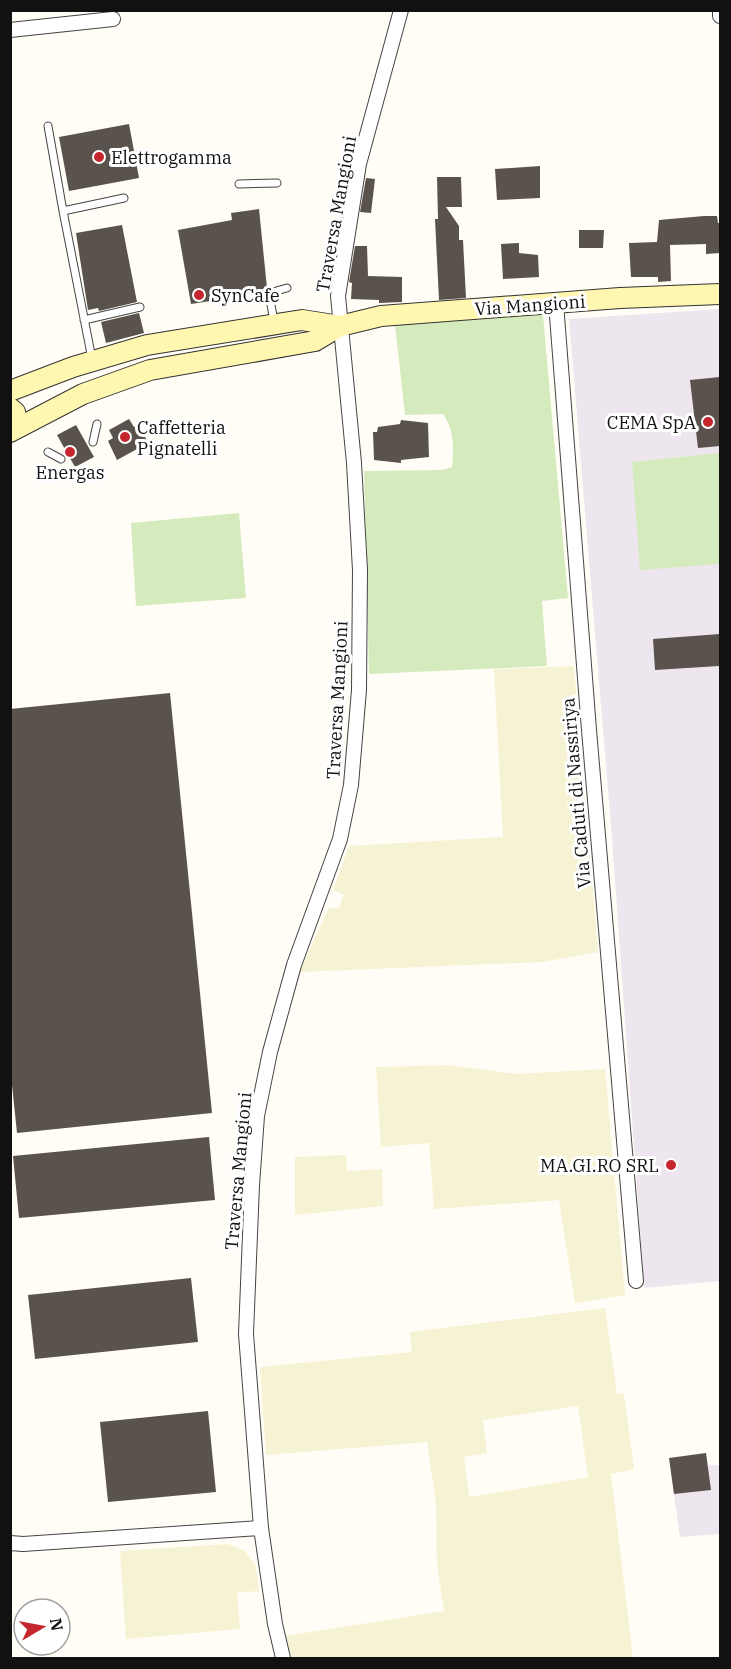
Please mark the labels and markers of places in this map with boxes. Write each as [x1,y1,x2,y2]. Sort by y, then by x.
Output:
place label: Elettrogamma [111,146,232,169]
marker: Elettrogamma [92,150,106,164]
place label: SynCafe [211,284,280,307]
marker: SynCafe [192,288,206,302]
place label: CEMA SpA [607,411,697,434]
marker: CEMA SpA [701,415,715,429]
place label: Caffetteria Pignatelli [137,416,226,460]
marker: Caffetteria Pignatelli [118,430,132,444]
marker: Energas [63,445,77,459]
place label: Energas [35,461,105,484]
place label: MA.GI.RO SRL [540,1154,659,1177]
marker: MA.GI.RO SRL [664,1158,678,1172]

